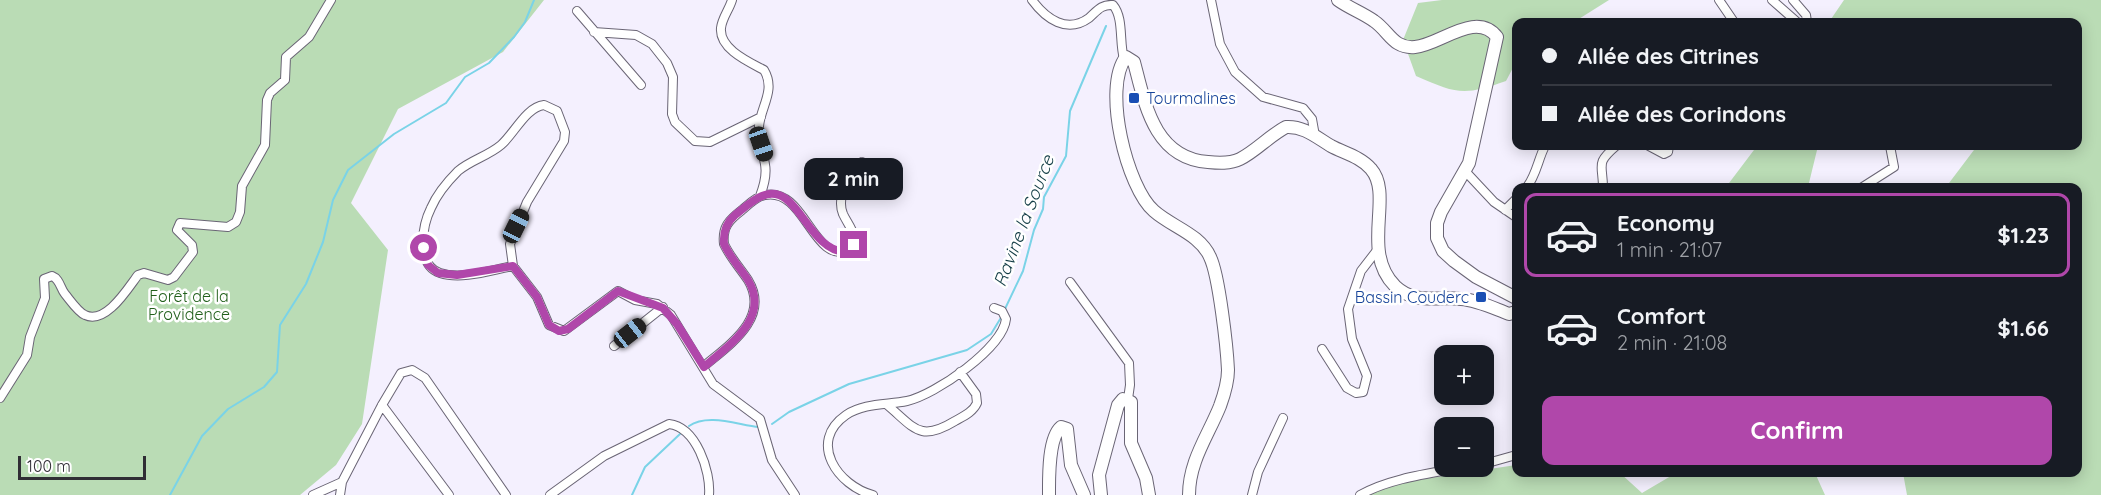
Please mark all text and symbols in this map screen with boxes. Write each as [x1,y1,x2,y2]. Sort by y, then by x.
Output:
text: Allée des Citrines [1578,42,1759,70]
place label: Tourmalines [1146,88,1236,108]
marker: Tourmalines [1127,91,1141,105]
text: Allée des Corindons [1578,100,1786,128]
car [747,124,775,164]
water label: Ravine la Source [988,151,1059,290]
callout: 2 min [804,158,904,200]
text: 2 min [827,166,880,191]
car [500,206,532,246]
icon: car [1545,208,1599,262]
text: Economy [1617,209,1715,237]
text: $1.23 [1997,221,2049,249]
route end [840,231,867,258]
route start [410,234,437,261]
text: 1 min · 21:07 [1617,237,1722,262]
park label: Forêt de la Providence [148,286,230,324]
place label: Bassin Couderc [1355,287,1469,307]
marker: Bassin Couderc [1474,290,1488,304]
icon: car [1545,301,1599,355]
text: Comfort [1617,302,1706,330]
text: $1.66 [1997,314,2049,342]
car [610,315,650,351]
text: 2 min · 21:08 [1617,330,1727,355]
map controls [1434,345,1494,477]
button: + [1434,345,1494,405]
button: Confirm [1542,396,2052,465]
button: − [1434,417,1494,477]
scale bar [18,453,146,480]
text: 100 m [27,456,71,476]

